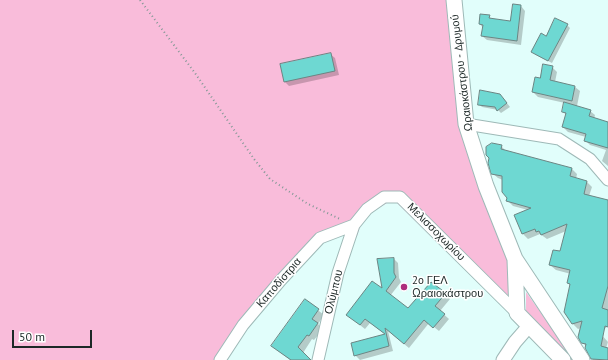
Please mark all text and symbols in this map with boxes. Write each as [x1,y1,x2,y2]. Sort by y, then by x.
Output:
street label: Ωραιοκάστρου - Δρυμού [448,14,476,132]
street label: Μελισσοχωρίου [404,200,468,264]
street label: Καποδίστρια [254,255,304,311]
street label: Ολύμπου [322,268,346,316]
place label: 2o ΓΕΛ Ωραιοκάστρου [412,274,483,300]
marker: 2o ΓΕΛ Ωραιοκάστρου [399,282,409,292]
scale bar [14,322,94,348]
text: 50 m [19,329,45,344]

